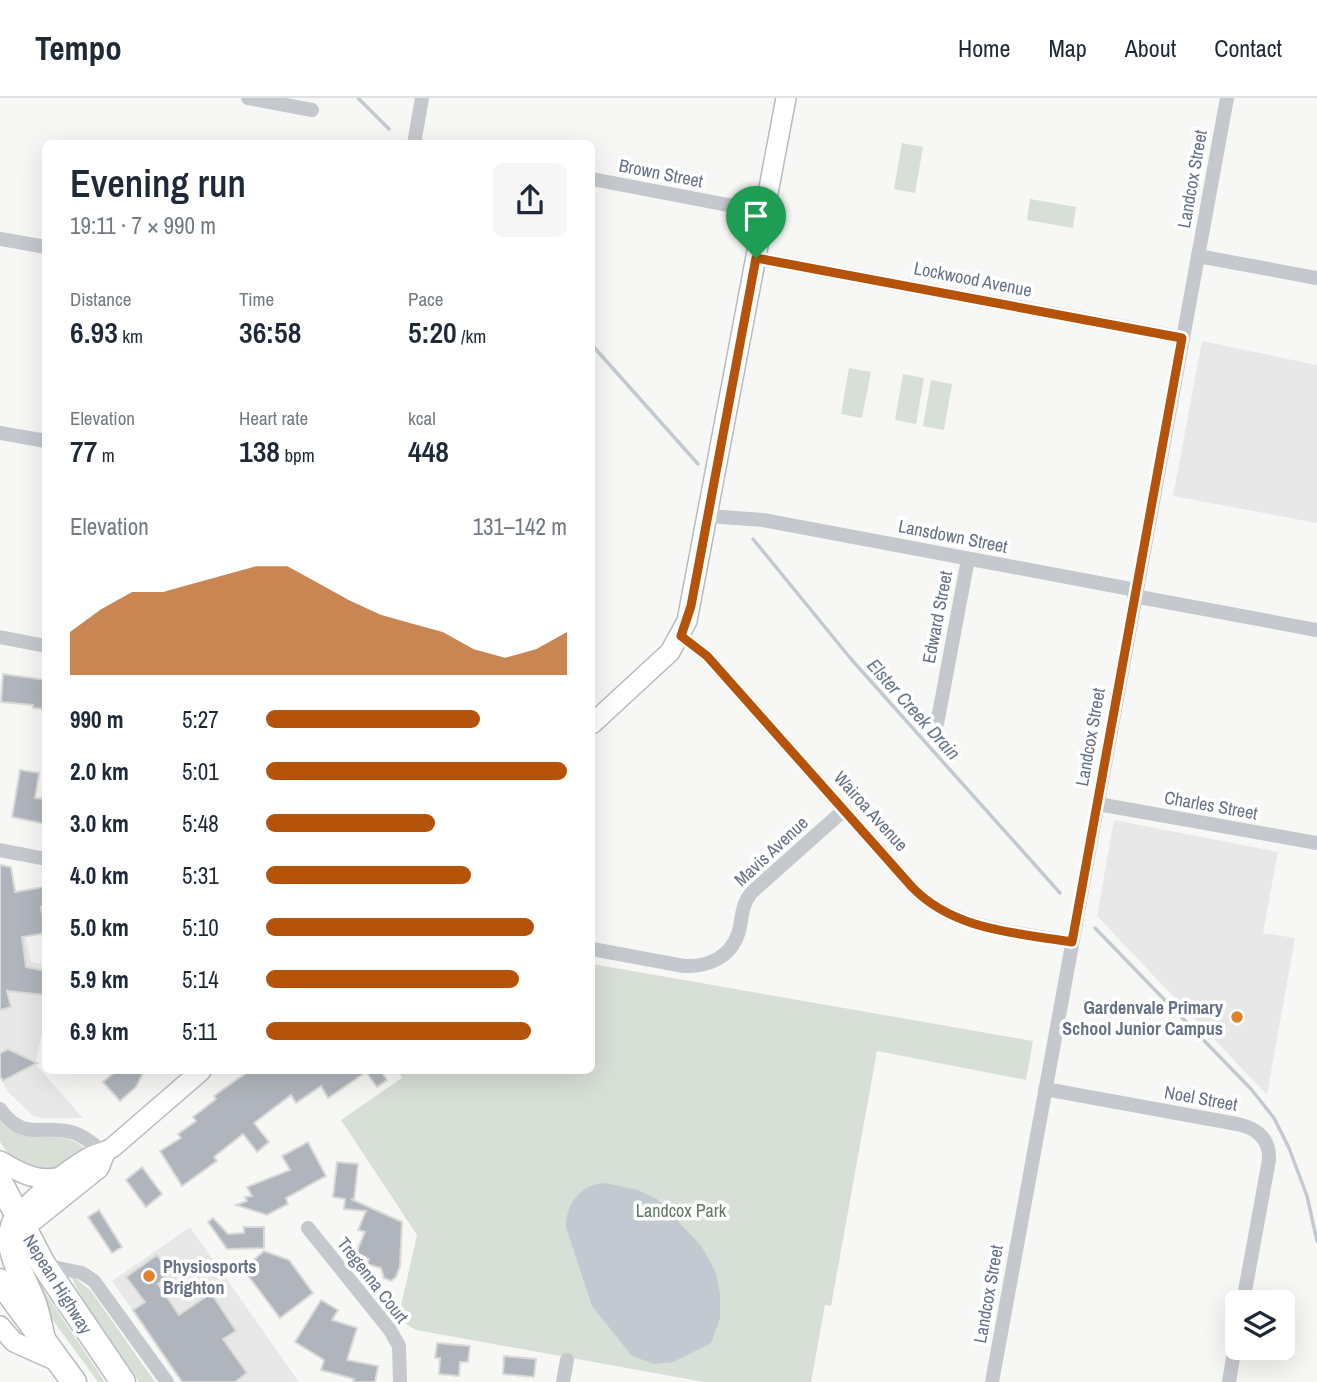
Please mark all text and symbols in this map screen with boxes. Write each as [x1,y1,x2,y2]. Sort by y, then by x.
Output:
text: Tempo [35,26,122,70]
text: Home [958,32,1010,64]
text: Map [1048,32,1087,64]
text: About [1125,32,1176,64]
text: Contact [1214,32,1282,64]
street label: Landcox Street [1171,128,1213,230]
street label: Brown Street [617,153,705,193]
text: Evening run [70,158,246,209]
button: share [493,163,567,237]
pin [726,186,786,258]
icon: arrive [737,197,775,235]
text: 19:11 · 7 × 990 m [70,210,216,241]
street label: Lockwood Avenue [912,255,1034,303]
text: Distance [70,286,131,312]
text: Time [239,286,274,312]
text: Pace [408,286,444,312]
text: 6.93 [70,312,118,352]
text: 36:58 [239,312,301,352]
text: 5:20 [408,312,457,352]
text: km [118,323,143,349]
text: /km [457,323,486,349]
text: Elevation [70,405,135,431]
text: Heart rate [239,405,308,431]
text: kcal [408,405,436,431]
text: 77 [70,431,97,471]
text: 138 [239,431,280,471]
text: 448 [408,431,449,471]
text: m [97,442,115,468]
text: bpm [280,442,315,468]
text: Elevation [70,511,149,542]
text: 131–142 m [473,511,567,542]
street label: Lansdown Street [896,513,1010,559]
street label: Edward Street [916,569,958,665]
water label: Elster Creek Drain [861,653,967,765]
street label: Landcox Street [1069,686,1111,788]
text: 990 m [70,704,123,735]
text: 5:27 [182,704,219,735]
text: 2.0 km [70,756,129,787]
text: 5:01 [182,756,219,787]
street label: Wairoa Avenue [828,765,914,857]
street label: Charles Street [1162,784,1260,826]
text: 3.0 km [70,808,129,839]
text: 5:48 [182,808,219,839]
street label: Mavis Avenue [729,810,813,892]
text: 4.0 km [70,860,129,891]
text: 5:31 [182,860,219,891]
text: 5.0 km [70,912,129,943]
text: 5:10 [182,912,219,943]
text: 5.9 km [70,964,129,995]
text: 5:14 [182,964,219,995]
place label: Gardenvale Primary School Junior Campus [1062,995,1224,1041]
marker: Gardenvale Primary School Junior Campus [1229,1009,1245,1025]
text: 6.9 km [70,1016,129,1047]
text: 5:11 [182,1016,217,1047]
street label: Noel Street [1162,1079,1240,1117]
park label: Landcox Park [636,1198,727,1223]
street label: Nepean Highway [17,1229,99,1339]
street label: Tregenna Court [331,1232,415,1328]
street label: Landcox Street [967,1243,1009,1345]
place label: Physiosports Brighton [163,1254,257,1300]
marker: Physiosports Brighton [141,1268,157,1284]
map controls [1225,1290,1295,1360]
button: layers [1225,1290,1295,1360]

